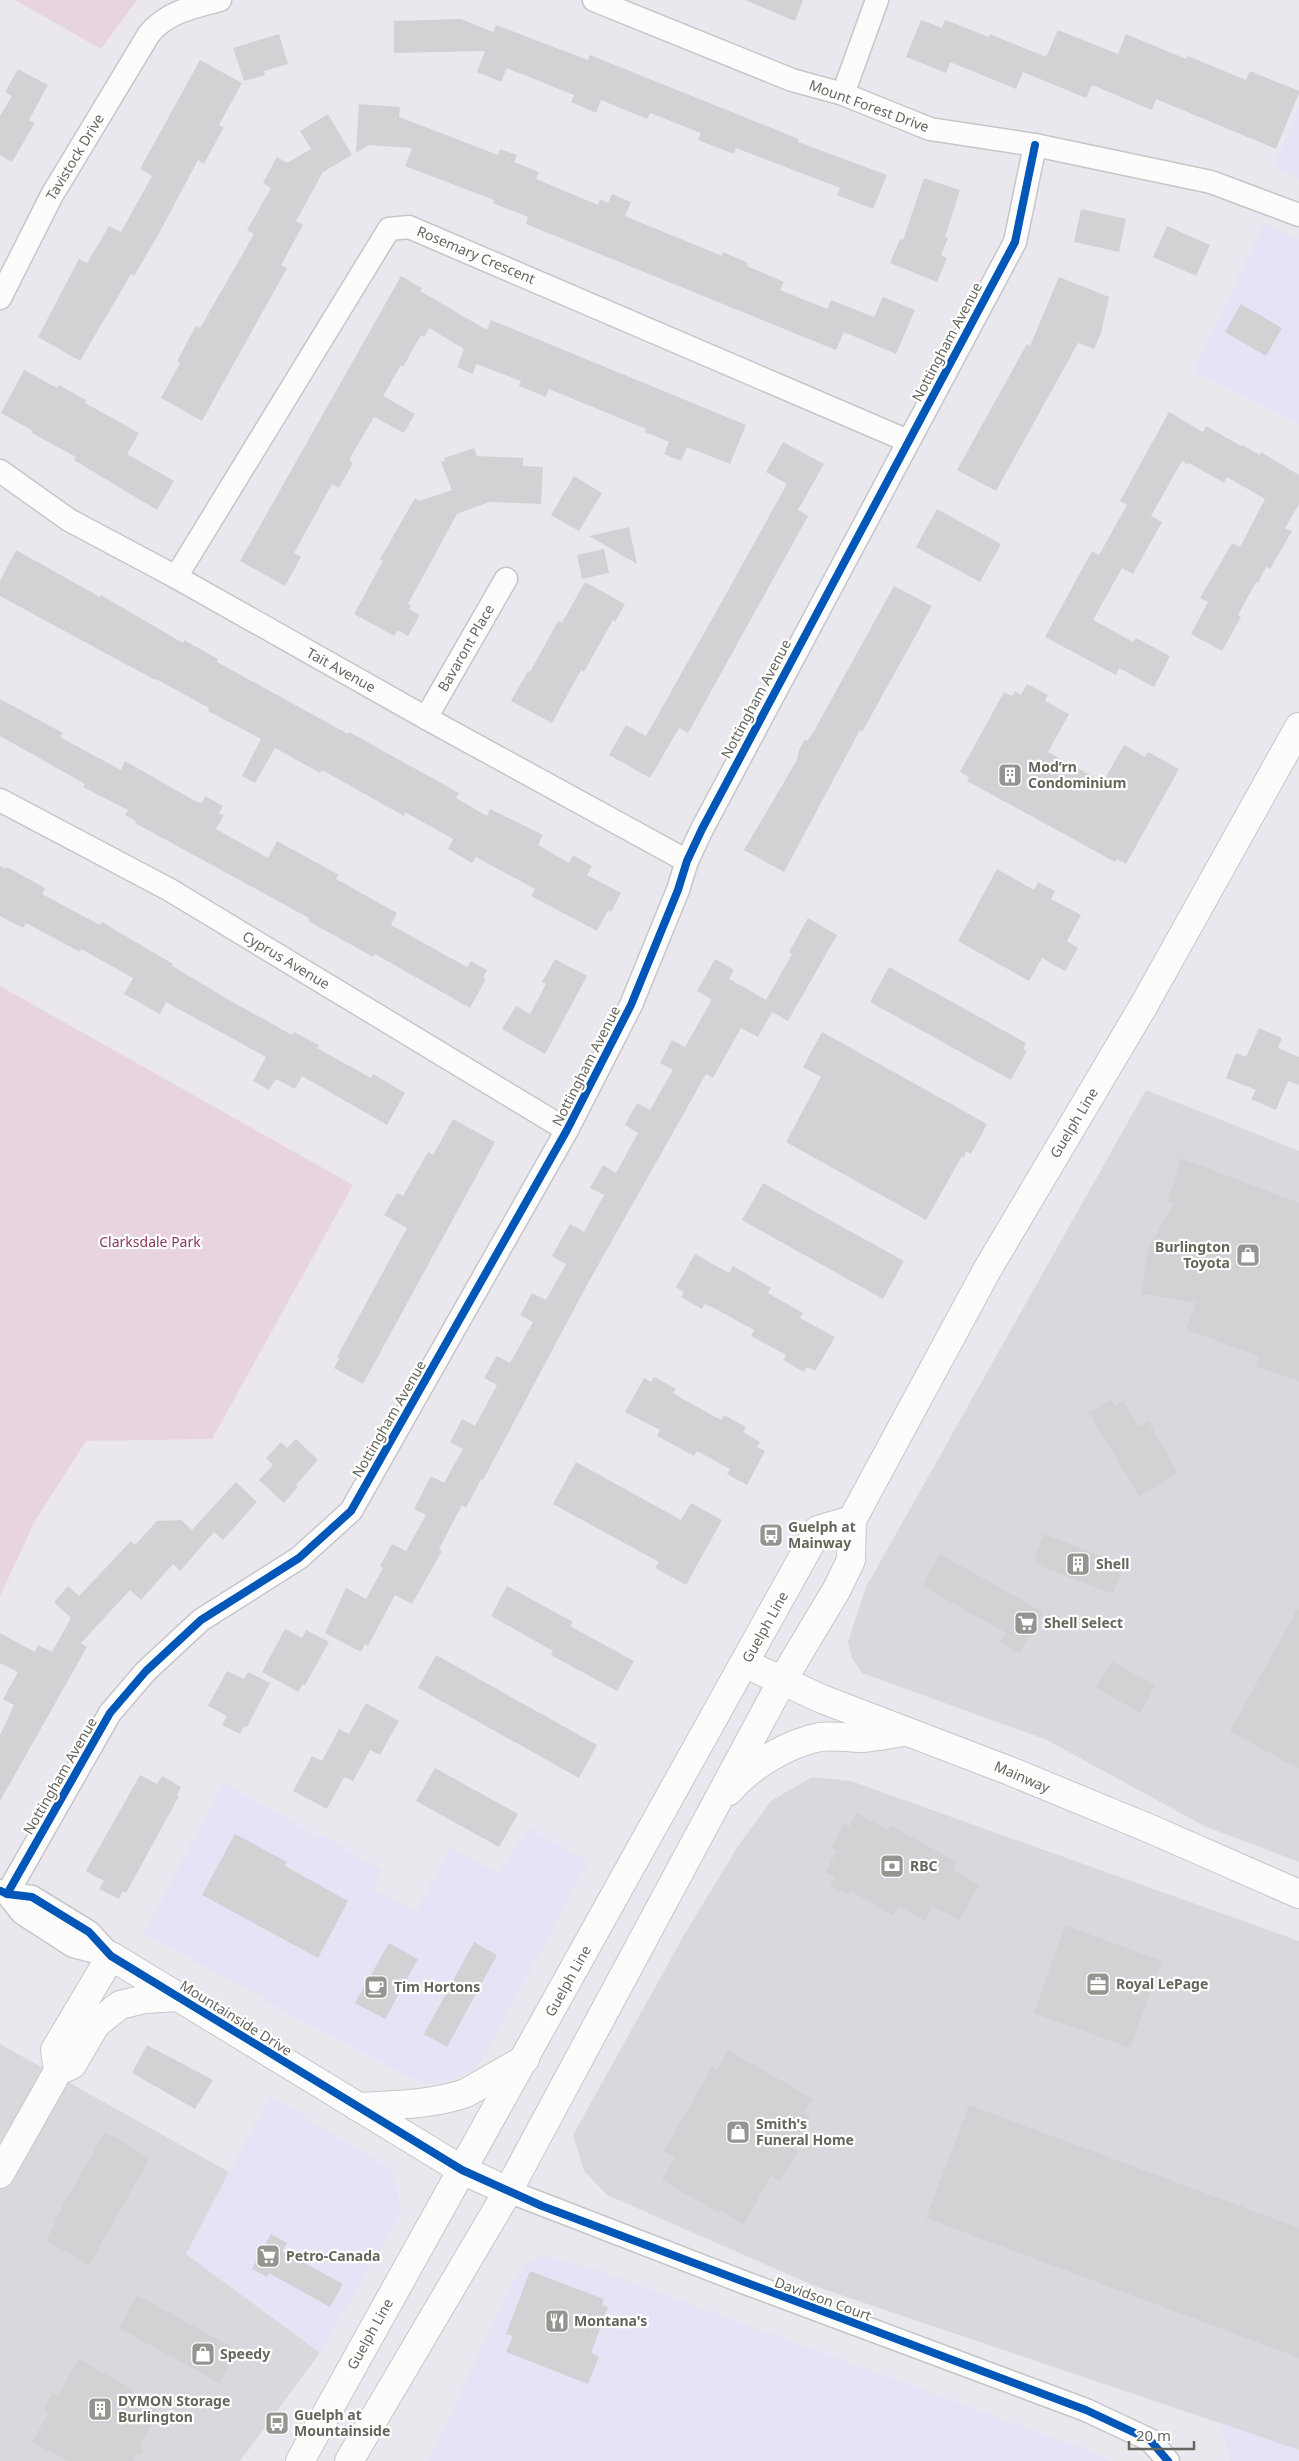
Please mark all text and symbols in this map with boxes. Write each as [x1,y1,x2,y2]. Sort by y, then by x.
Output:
street label: Mount Forest Drive [807,75,932,136]
street label: Tavistock Drive [41,110,108,204]
street label: Rosemary Crescent [414,221,538,288]
street label: Nottingham Avenue [907,279,986,405]
street label: Bavaront Place [433,601,498,695]
street label: Nottingham Avenue [716,636,795,762]
street label: Tait Avenue [303,643,379,696]
place label: Mod’rn Condominium [1028,757,1126,792]
building icon: Mod’rn Condominium [997,762,1023,788]
street label: Cyprus Avenue [239,926,333,993]
street label: Nottingham Avenue [547,1002,624,1129]
street label: Guelph Line [1045,1084,1102,1161]
park label: Clarksdale Park [99,1232,201,1251]
place label: Burlington Toyota [1155,1237,1230,1272]
shop icon: Burlington Toyota [1235,1242,1261,1268]
street label: Nottingham Avenue [347,1357,430,1481]
place label: Guelph at Mainway [788,1517,856,1552]
bus stop icon: Guelph at Mainway [758,1522,784,1548]
building icon: Shell [1065,1551,1091,1577]
place label: Shell [1096,1554,1130,1573]
street label: Guelph Line [737,1588,792,1666]
supermarket icon: Shell Select [1013,1610,1039,1636]
place label: Shell Select [1044,1613,1123,1632]
street label: Nottingham Avenue [18,1714,101,1838]
street label: Mainway [991,1756,1054,1797]
bank icon: RBC [879,1853,905,1879]
place label: RBC [910,1856,937,1875]
street label: Guelph Line [540,1942,595,2020]
office icon: Royal LePage [1085,1971,1111,1997]
cafe icon: Tim Hortons [363,1974,389,2000]
place label: Royal LePage [1116,1974,1208,1993]
street label: Mountainside Drive [177,1975,296,2060]
place label: Tim Hortons [394,1977,480,1996]
place label: Smith's Funeral Home [756,2114,854,2149]
shop icon: Smith's Funeral Home [725,2119,751,2145]
supermarket icon: Petro-Canada [255,2243,281,2269]
place label: Petro-Canada [286,2246,380,2265]
street label: Davidson Court [772,2272,874,2325]
street label: Guelph Line [342,2295,397,2373]
restaurant icon: Montana's [544,2308,570,2334]
place label: Montana's [574,2311,647,2330]
shop icon: Speedy [190,2341,216,2367]
place label: Speedy [220,2344,270,2363]
place label: DYMON Storage Burlington [118,2391,230,2426]
building icon: DYMON Storage Burlington [87,2396,113,2422]
place label: Guelph at Mountainside [294,2405,390,2440]
bus stop icon: Guelph at Mountainside [264,2410,290,2436]
scale bar [1129,2418,1194,2450]
text: 20 m [1136,2425,1171,2445]

